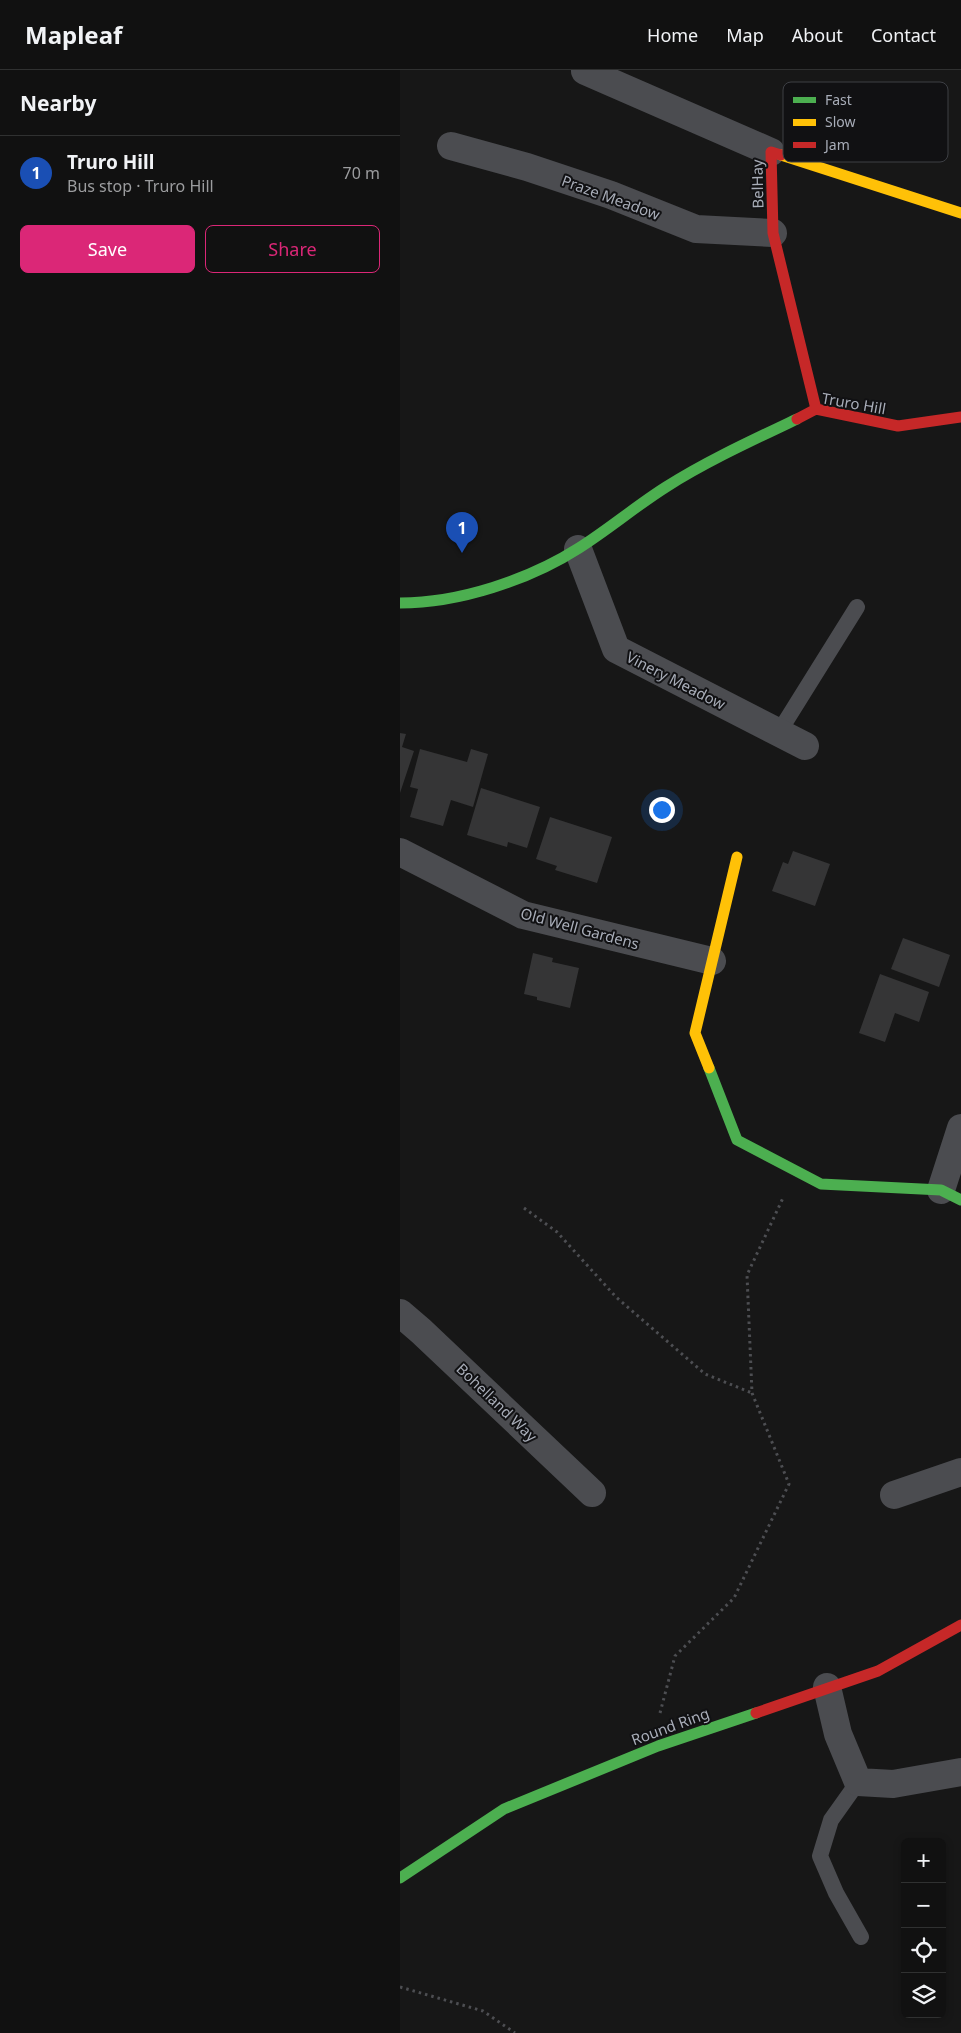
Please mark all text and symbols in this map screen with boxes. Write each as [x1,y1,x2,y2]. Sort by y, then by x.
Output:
text: Mapleaf [25,18,122,51]
text: Home [647,23,698,47]
text: Map [726,23,764,47]
text: About [792,23,843,47]
text: Contact [871,23,936,47]
legend [783,82,948,162]
text: Nearby [20,89,96,117]
text: Fast [825,90,852,109]
text: Slow [825,112,856,131]
text: Jam [823,135,850,154]
text: Truro Hill [67,149,154,175]
street label: BelHay [747,159,767,209]
text: 1 [31,162,41,184]
text: 70 m [343,162,380,184]
street label: Praze Meadow [559,170,663,224]
text: Bus stop · Truro Hill [67,175,214,197]
button: Save [20,225,195,273]
button: Share [205,225,380,273]
street label: Truro Hill [820,388,888,418]
pin: 1 [446,512,478,553]
street label: Vinery Meadow [623,646,729,714]
your location [649,797,675,823]
street label: Old Well Gardens [519,903,641,953]
street label: Bohelland Way [452,1358,542,1446]
street label: Round Ring [628,1703,712,1749]
map controls [901,1838,946,2018]
button: + [901,1838,946,1883]
button: − [901,1883,946,1928]
button: locate [901,1928,946,1973]
button: layers [901,1973,946,2018]

